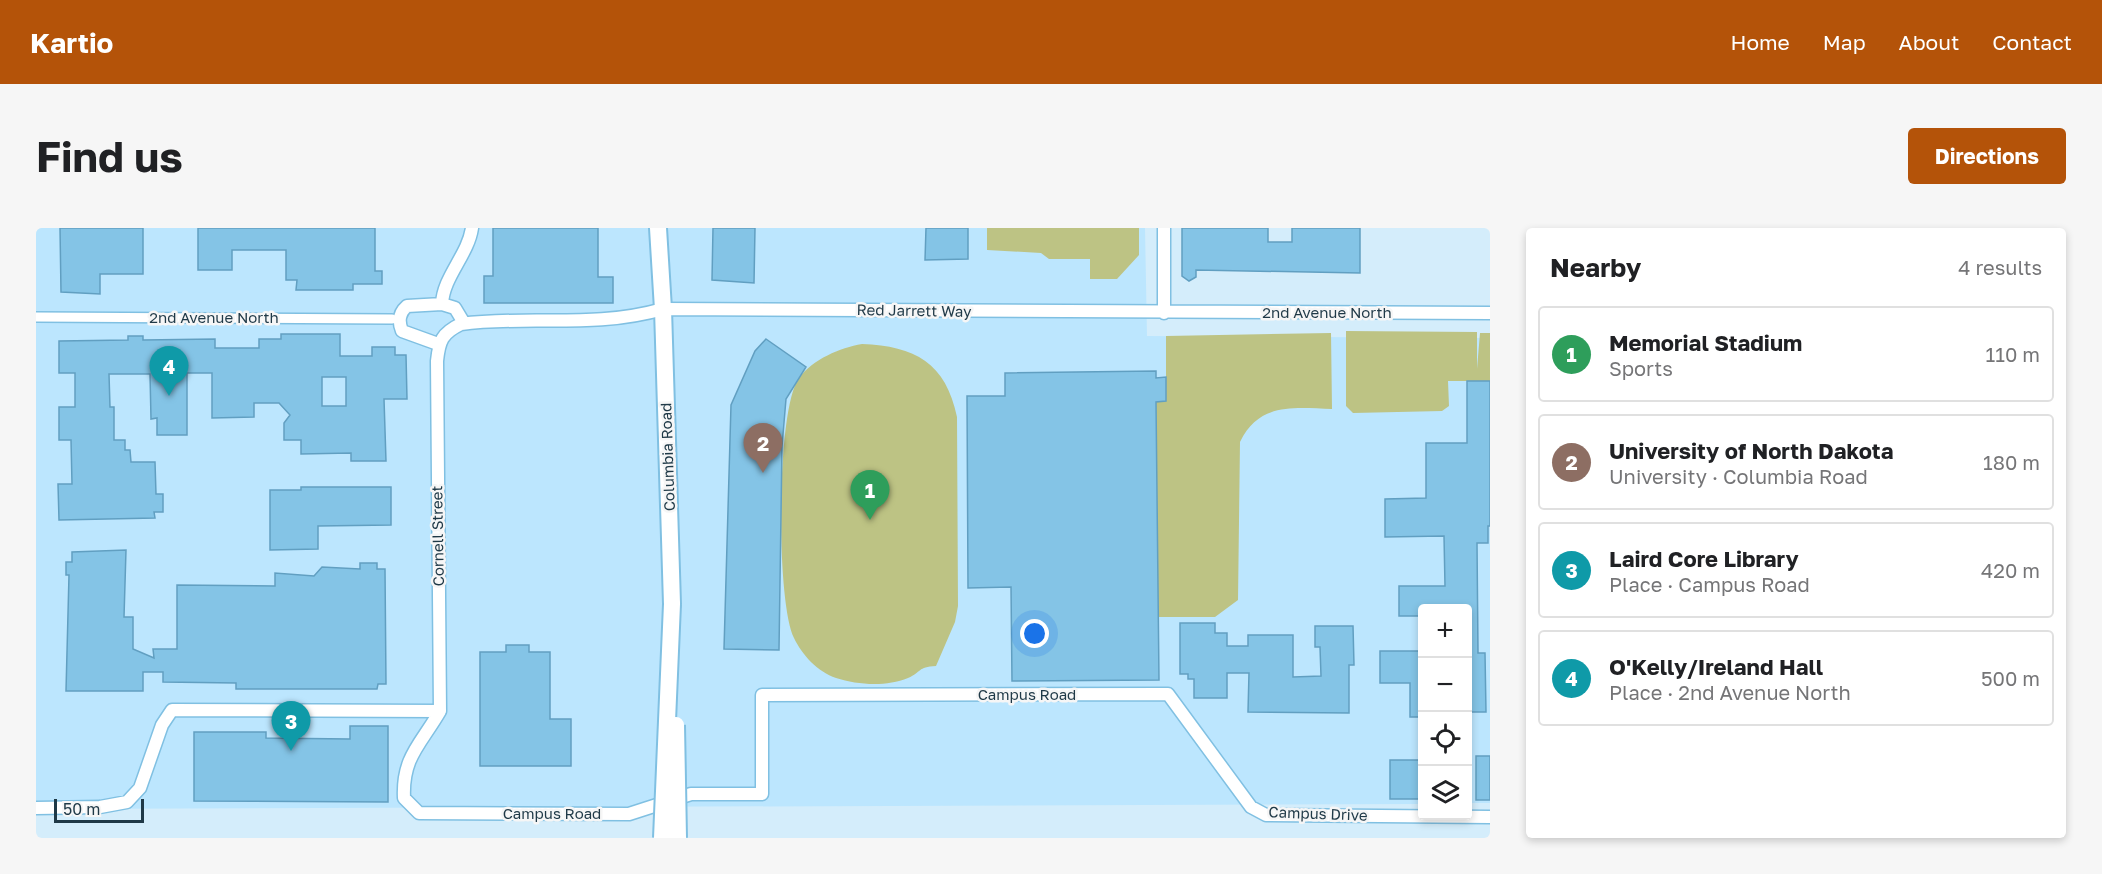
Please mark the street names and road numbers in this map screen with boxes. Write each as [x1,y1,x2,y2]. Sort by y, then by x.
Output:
street label: Red Jarrett Way [856,300,972,320]
street label: 2nd Avenue North [1262,303,1392,321]
street label: 2nd Avenue North [149,308,279,326]
street label: Columbia Road [656,402,678,512]
street label: Cornell Street [427,486,447,587]
street label: Campus Road [978,685,1076,703]
street label: Campus Drive [1268,802,1368,824]
street label: Campus Road [503,804,601,822]

